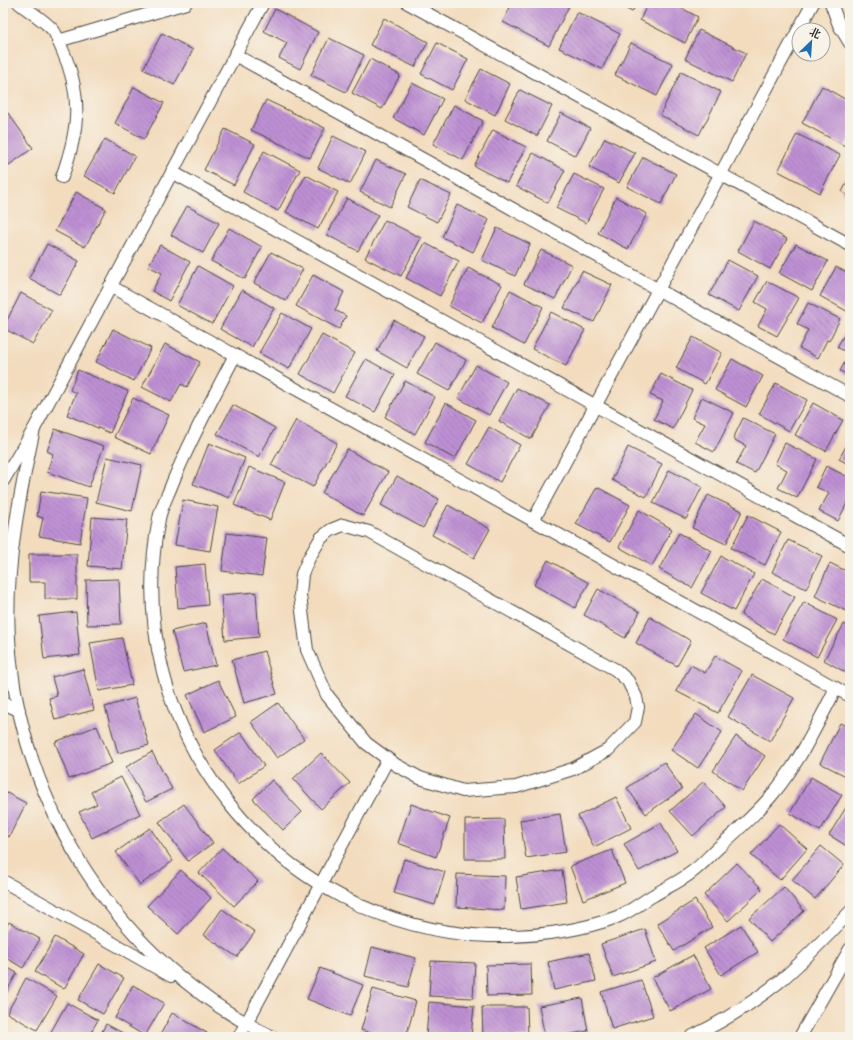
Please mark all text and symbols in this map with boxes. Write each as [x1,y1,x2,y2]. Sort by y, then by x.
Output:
north arrow [791,22,831,62]
text: 北 [807,24,823,43]

